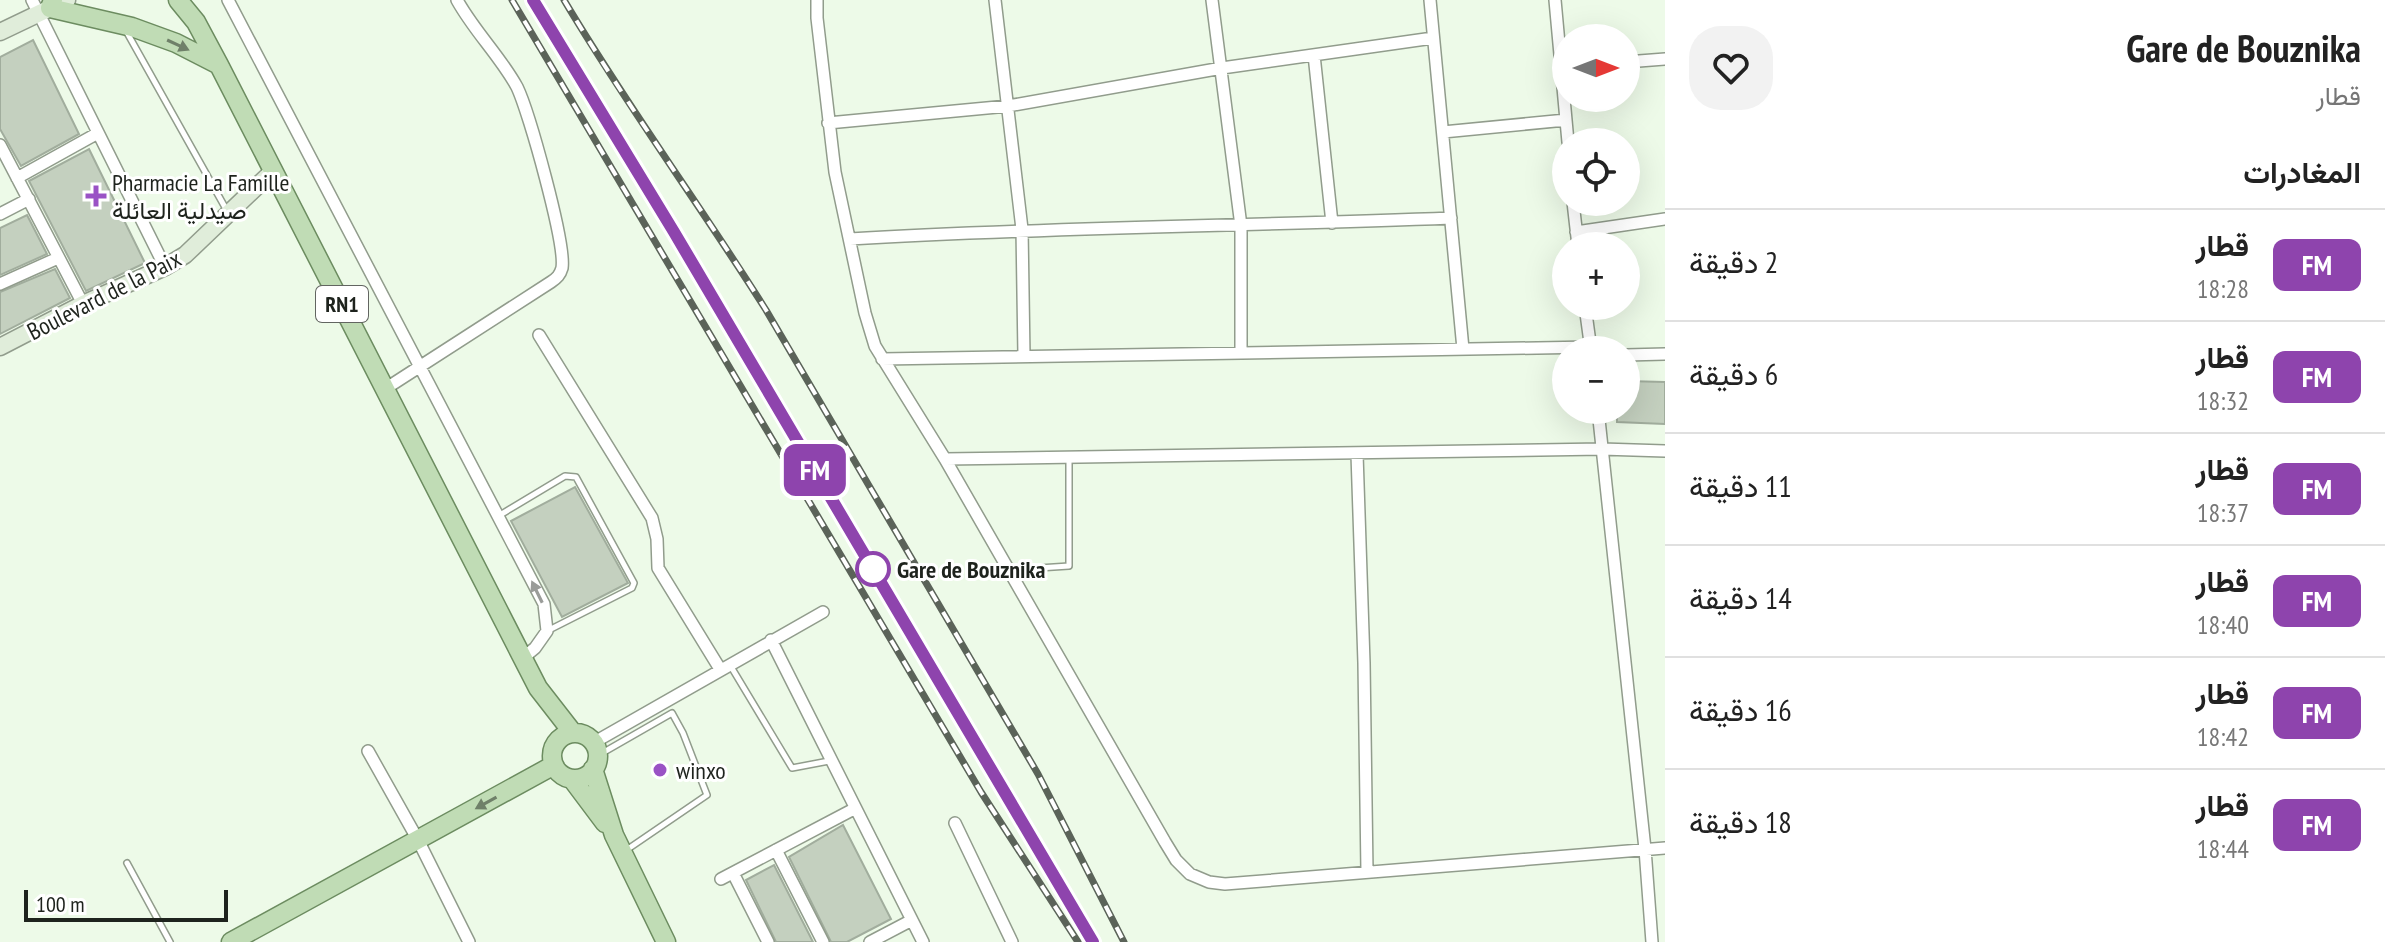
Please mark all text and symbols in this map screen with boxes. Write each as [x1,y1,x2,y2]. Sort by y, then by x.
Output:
text: Gare de Bouznika [2126,23,2361,72]
north arrow [1552,24,1640,112]
map controls [1552,24,1640,424]
button: heart [1689,26,1773,110]
one-way arrow [167,38,190,52]
text: قطار [2316,79,2361,112]
button: locate [1552,128,1640,216]
text: المغادرات [2243,152,2361,191]
place label: Pharmacie La Famille صيدلية العائلة [112,167,289,226]
marker: Pharmacie La Famille صيدلية العائلة [87,187,105,205]
text: قطار [2196,225,2249,264]
button: + [1552,232,1640,320]
text: 2 دقيقة [1689,242,1778,281]
street label: Boulevard de la Paix [22,243,186,347]
text: FM [2302,246,2332,283]
text: 18:28 [2197,272,2249,305]
road number: RN1 [316,286,368,322]
button: − [1552,336,1640,424]
text: قطار [2196,337,2249,376]
text: 6 دقيقة [1689,354,1778,393]
text: FM [2302,358,2332,395]
text: 18:32 [2197,384,2249,417]
line badge: FM [779,444,851,496]
text: قطار [2196,449,2249,488]
text: FM [800,451,830,488]
text: 11 دقيقة [1689,466,1792,505]
text: FM [2302,470,2332,507]
text: 18:37 [2197,496,2249,529]
marker: Gare de Bouznika [856,552,890,586]
place label: Gare de Bouznika [897,554,1045,585]
text: قطار [2196,561,2249,600]
text: 14 دقيقة [1689,578,1792,617]
one-way arrow [531,580,544,603]
text: FM [2302,582,2332,619]
text: 18:40 [2197,608,2249,641]
text: قطار [2196,673,2249,712]
text: 16 دقيقة [1689,690,1792,729]
text: FM [2302,694,2332,731]
text: 18:42 [2197,720,2249,753]
place label: winxo [676,755,726,786]
marker: winxo [651,761,669,779]
text: قطار [2196,785,2249,824]
one-way arrow [474,796,497,809]
text: 18 دقيقة [1689,802,1792,841]
text: FM [2302,806,2332,843]
text: 18:44 [2197,832,2249,865]
scale bar [24,886,228,922]
text: 100 m [36,890,85,918]

